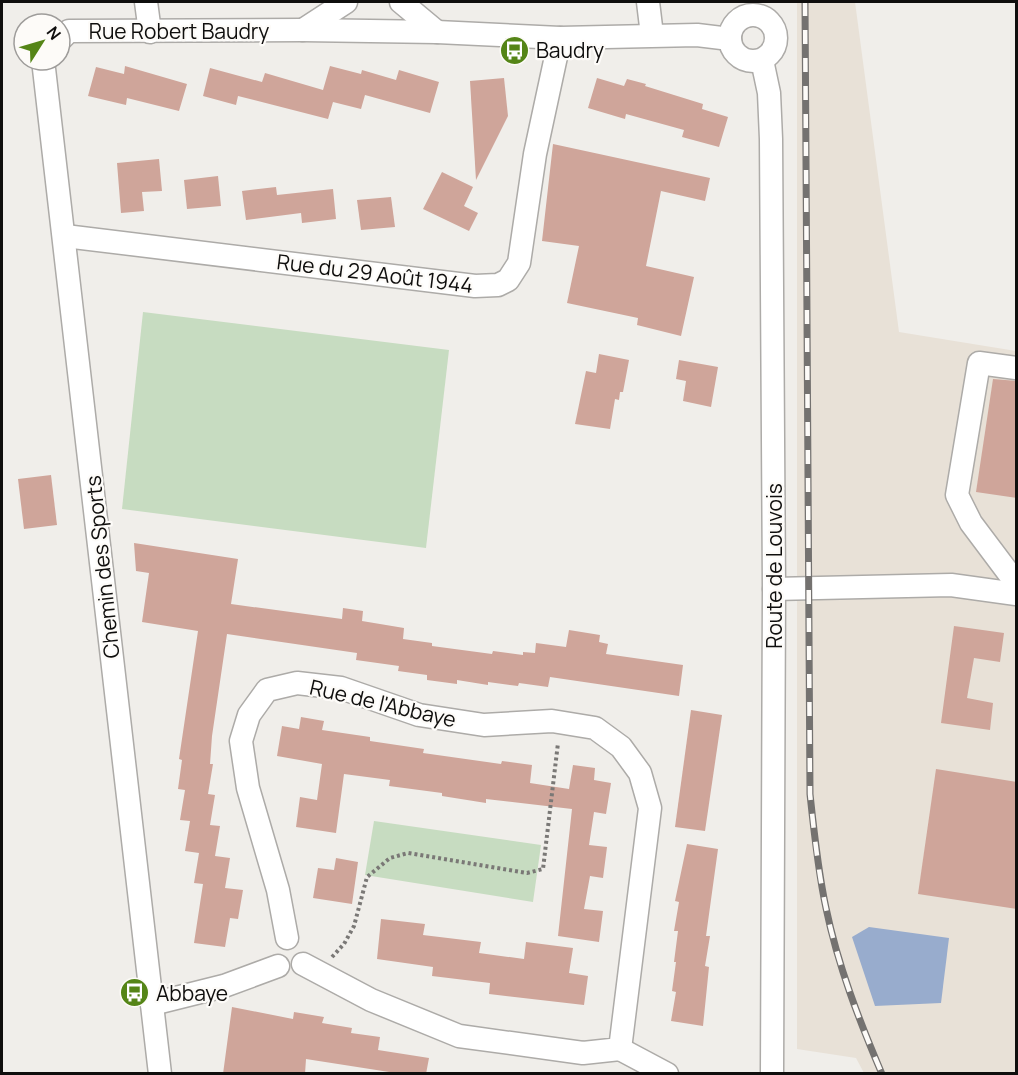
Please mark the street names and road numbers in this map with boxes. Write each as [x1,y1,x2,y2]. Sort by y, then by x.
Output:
street label: Rue Robert Baudry [89,17,269,45]
street label: Rue du 29 Août 1944 [275,247,475,299]
street label: Chemin des Sports [78,474,126,660]
street label: Route de Louvois [760,483,788,649]
street label: Rue de l'Abbaye [307,673,459,733]

